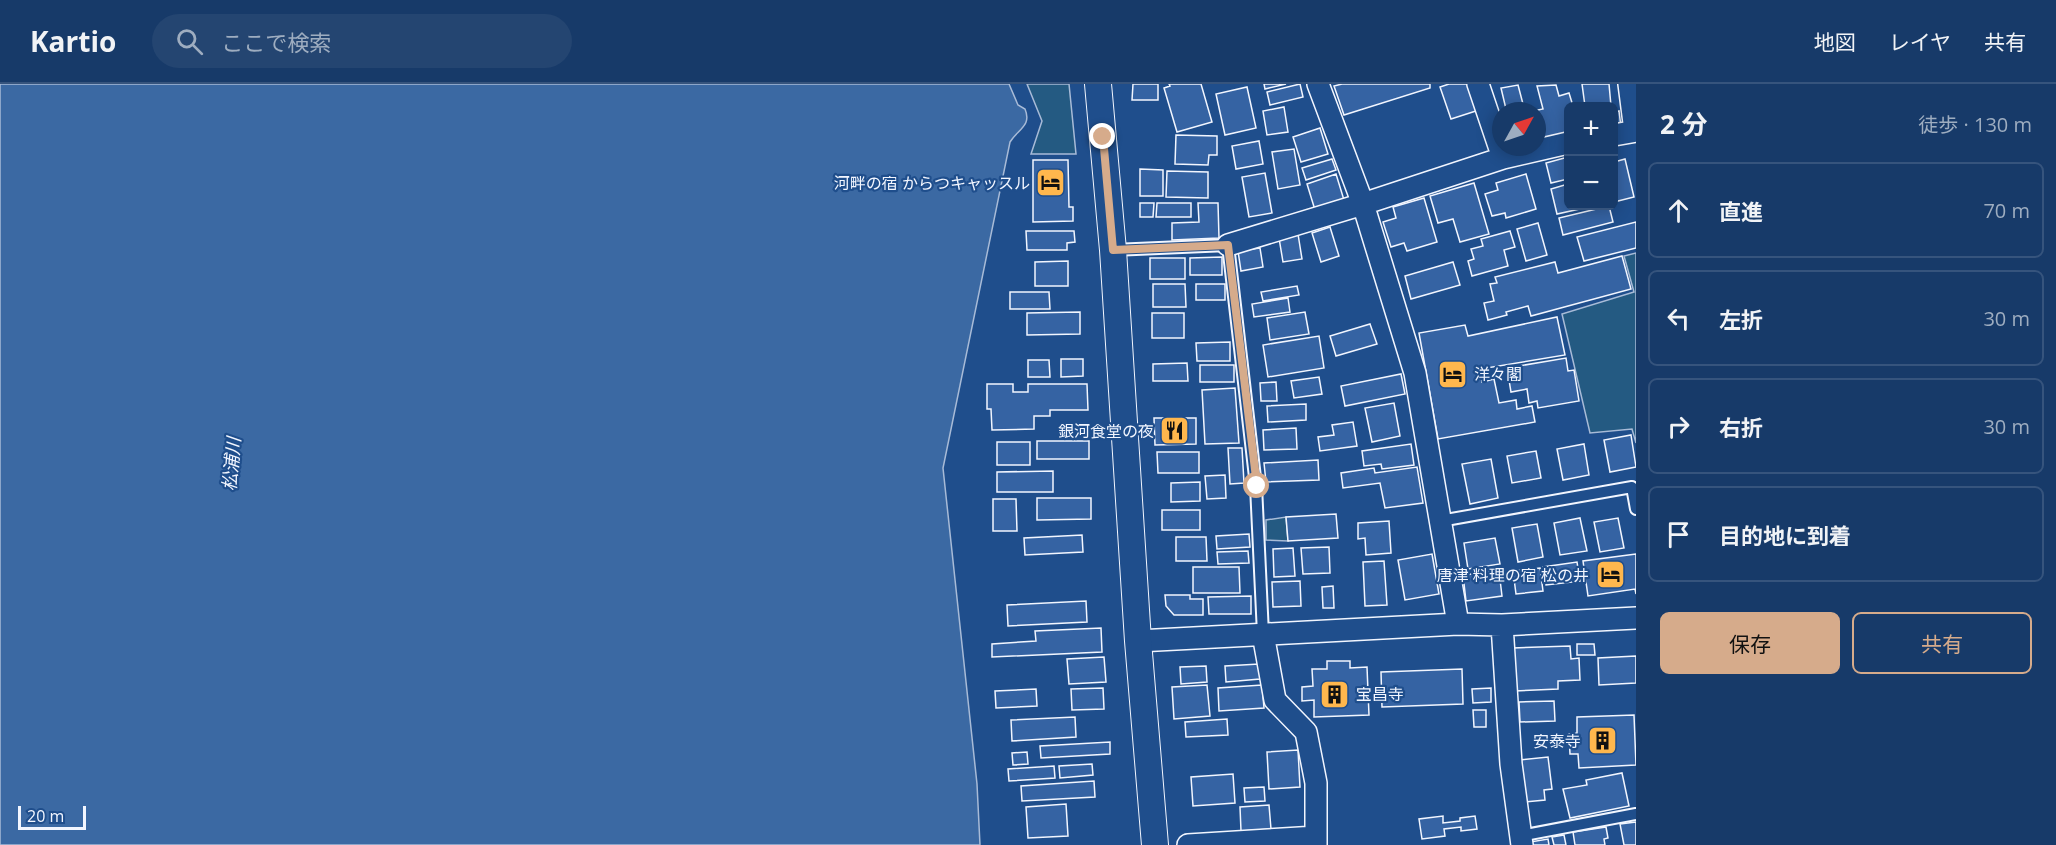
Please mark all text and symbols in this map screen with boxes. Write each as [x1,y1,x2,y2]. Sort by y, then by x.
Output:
search box [152,14,572,68]
text: Kartio [30,22,116,60]
icon: search [173,25,206,58]
text: ここで検索 [221,27,331,57]
text: 地図 [1814,28,1856,56]
text: レイヤ [1889,28,1951,56]
text: 共有 [1984,28,2026,56]
north arrow [1492,102,1546,156]
map controls [1564,102,1618,210]
button: + [1564,102,1618,156]
text: 2 分 [1660,106,1708,142]
text: 徒歩 · 130 m [1918,111,2032,138]
route end [1089,123,1115,149]
button: − [1564,156,1618,210]
hotel icon: 河畔の宿 からつキャッスル [1035,167,1067,199]
place label: 河畔の宿 からつキャッスル [834,172,1030,194]
icon: ahead [1662,194,1695,227]
text: 直進 [1719,196,1763,226]
text: 70 m [1983,197,2030,224]
icon: left [1662,302,1695,335]
text: 左折 [1719,304,1763,334]
text: 30 m [1983,305,2030,332]
hotel icon: 洋々閣 [1437,358,1469,390]
place label: 洋々閣 [1474,363,1522,385]
icon: right [1662,410,1695,443]
text: 右折 [1719,412,1763,442]
text: 30 m [1983,413,2030,440]
restaurant icon: 銀河食堂の夜 [1159,415,1191,447]
place label: 銀河食堂の夜 [1058,420,1154,442]
water label: 松浦川 [217,434,245,492]
route start [1243,472,1269,498]
icon: arrive [1662,518,1695,551]
text: 目的地に到着 [1719,520,1851,550]
hotel icon: 唐津 料理の宿 松の井 [1594,559,1626,591]
place label: 唐津 料理の宿 松の井 [1437,564,1589,586]
button: 保存 [1660,612,1840,674]
button: 共有 [1852,612,2032,674]
building icon: 宝昌寺 [1319,678,1351,710]
place label: 宝昌寺 [1356,683,1404,705]
building icon: 安泰寺 [1586,725,1618,757]
place label: 安泰寺 [1533,730,1581,752]
scale bar [18,803,86,830]
text: 20 m [27,805,64,827]

